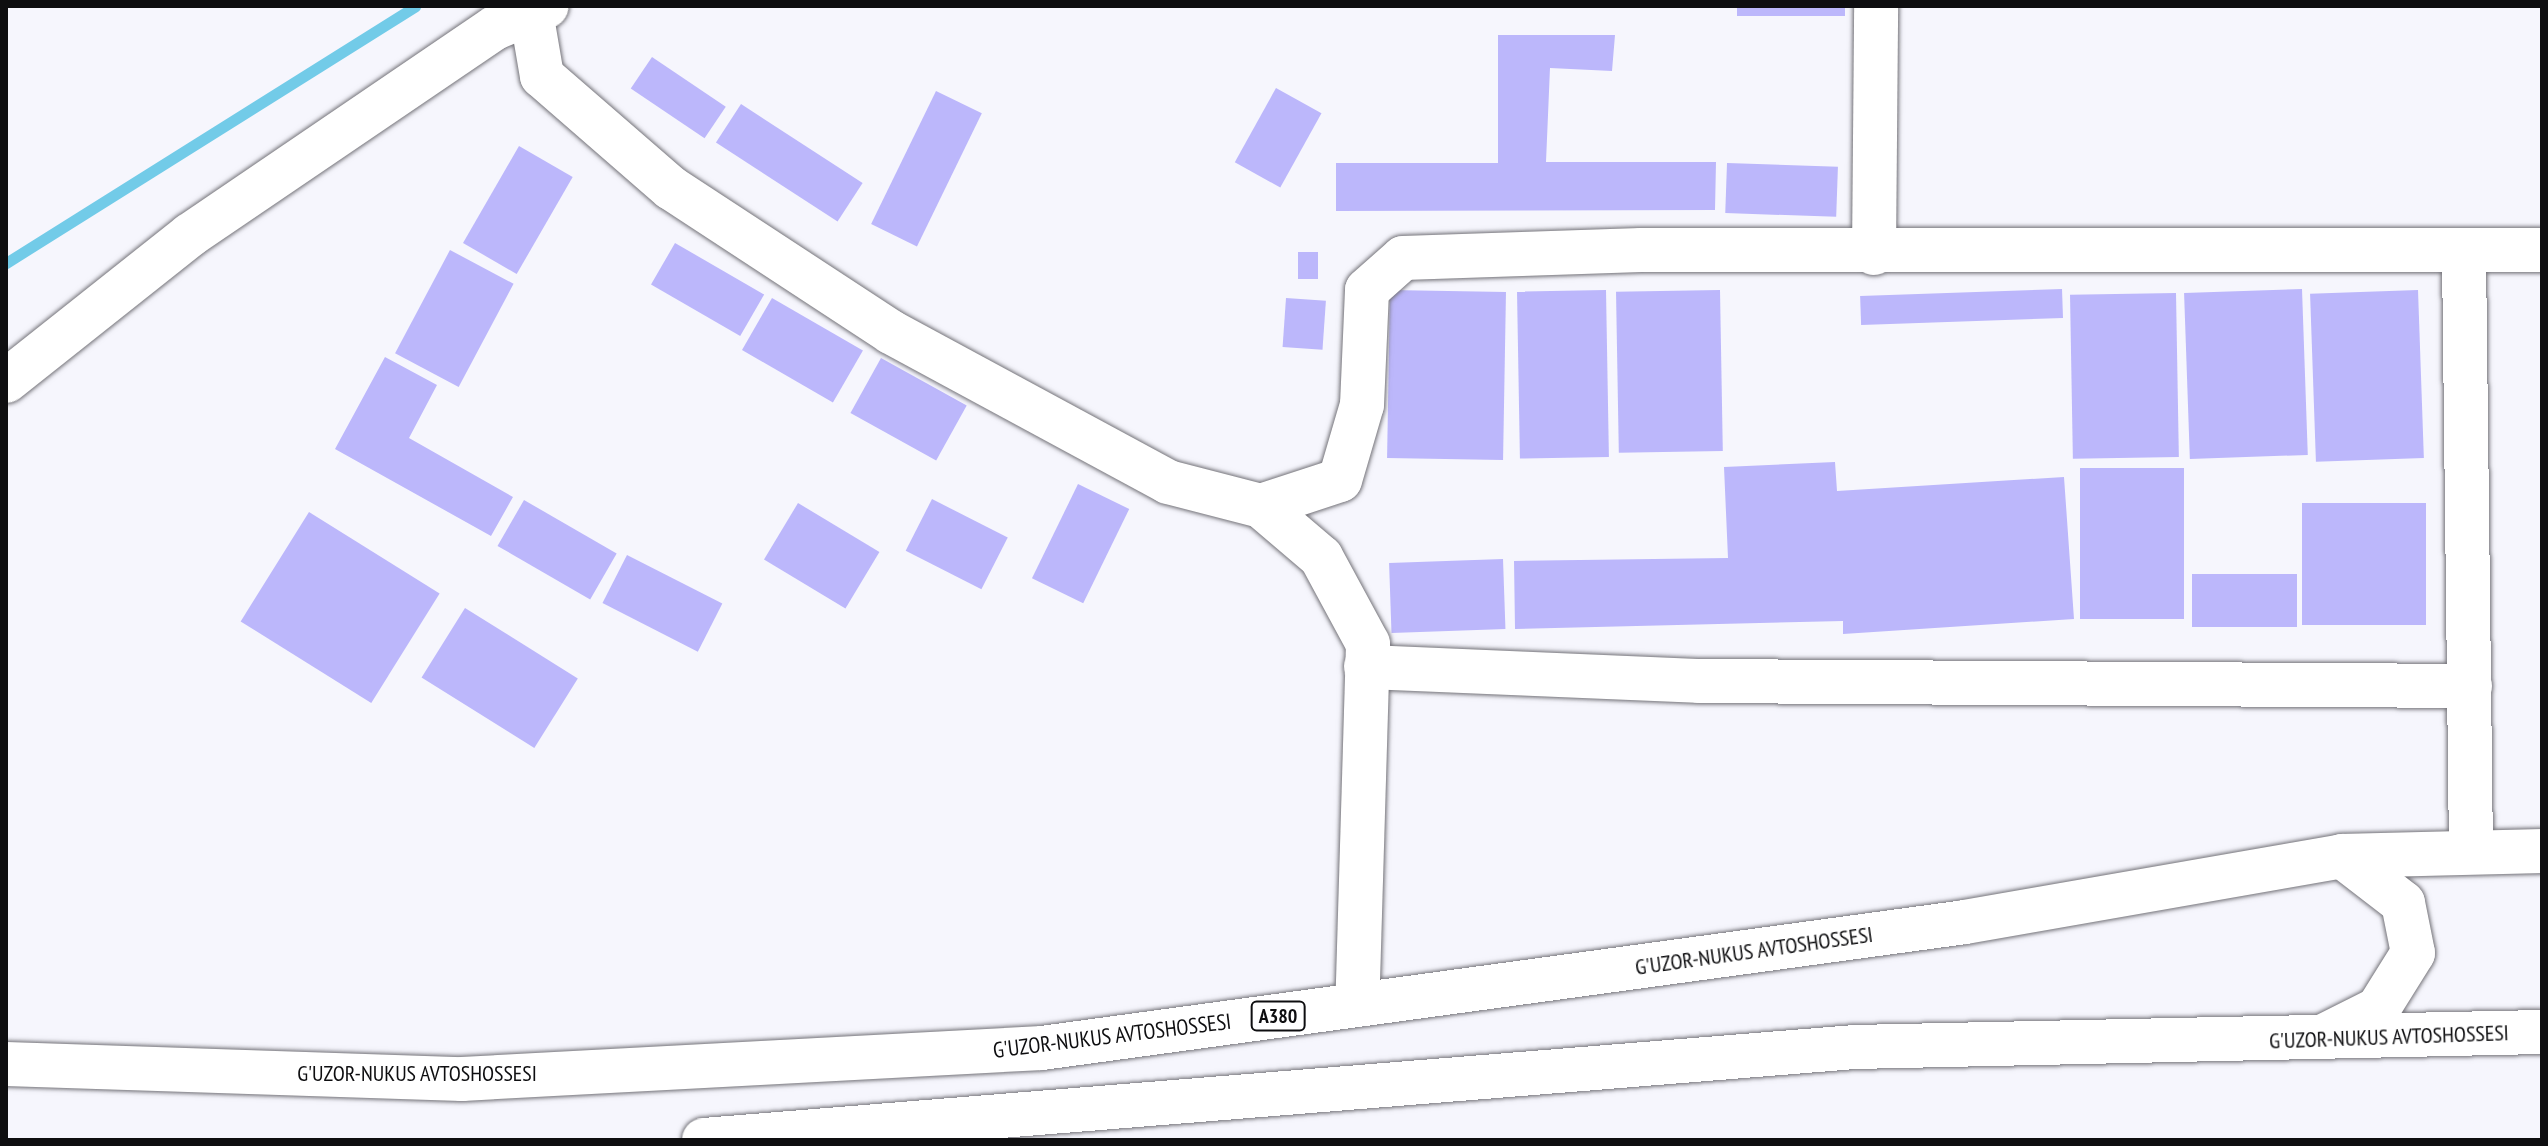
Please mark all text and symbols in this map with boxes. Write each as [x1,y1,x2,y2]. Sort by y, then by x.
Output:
street label: G'UZOR-NUKUS AVTOSHOSSESI [1633,921,1875,981]
road number: A380 [1250,1000,1306,1032]
street label: G'UZOR-NUKUS AVTOSHOSSESI [991,1008,1233,1064]
street label: G'UZOR-NUKUS AVTOSHOSSESI [2268,1020,2510,1054]
street label: G'UZOR-NUKUS AVTOSHOSSESI [297,1061,537,1087]

